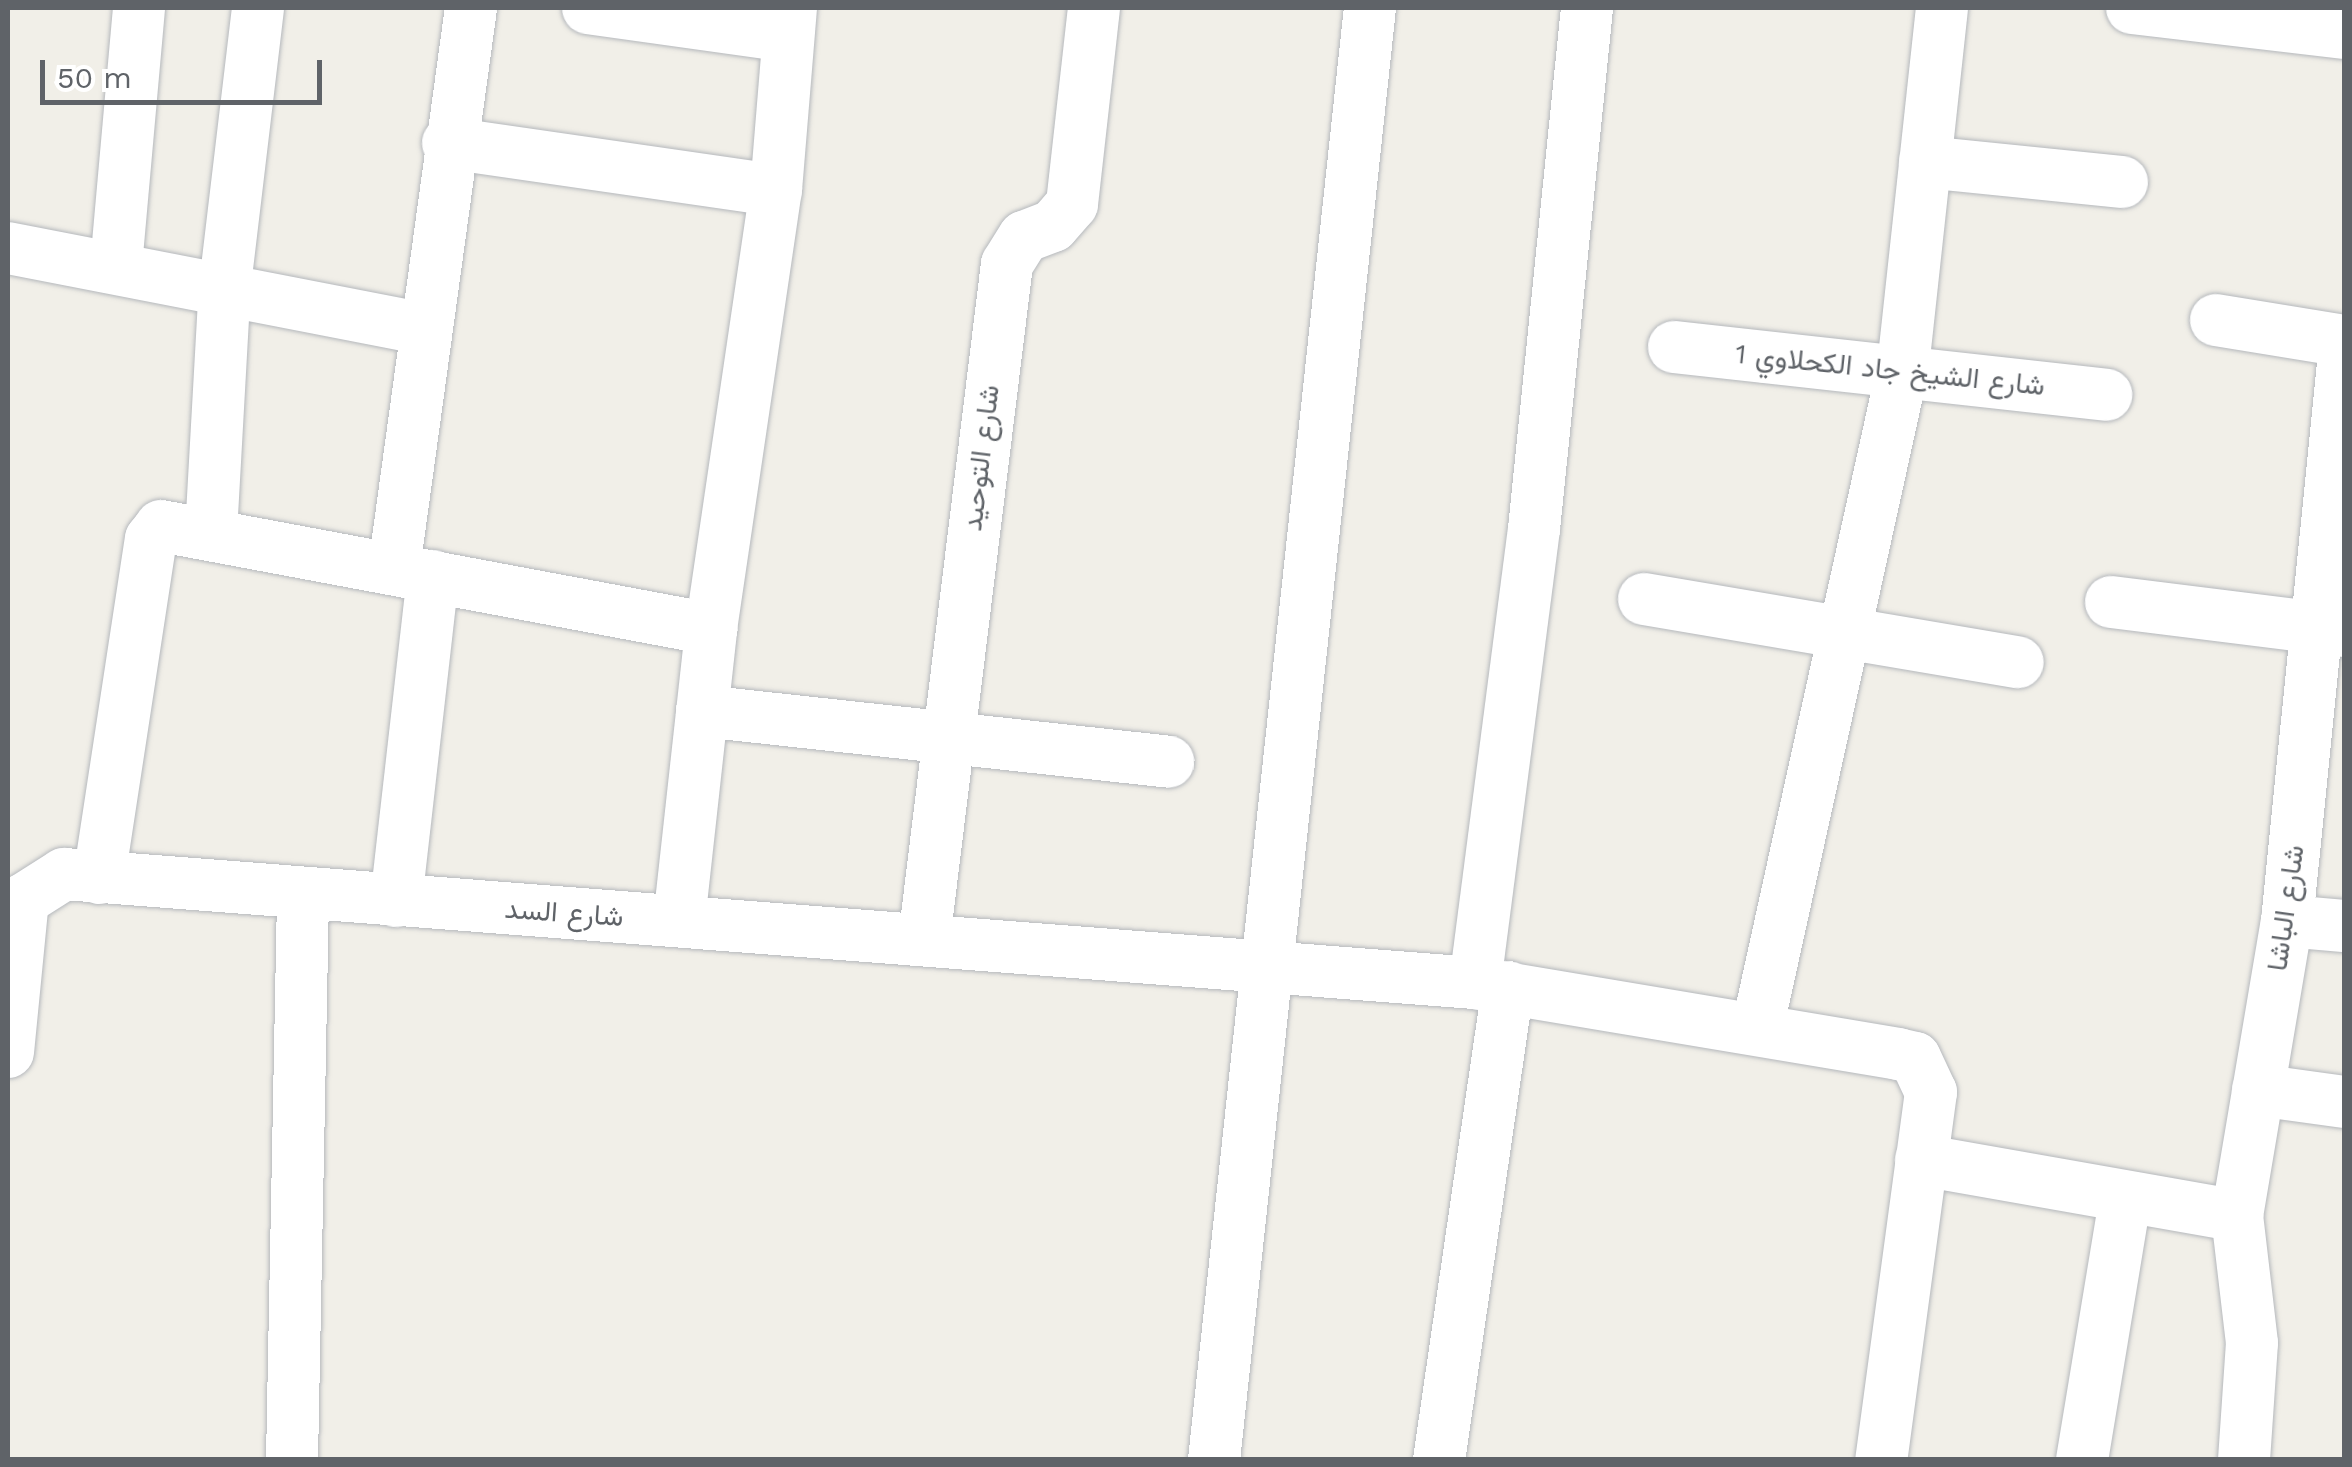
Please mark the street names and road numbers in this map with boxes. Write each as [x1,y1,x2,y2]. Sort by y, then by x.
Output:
street label: شارع الشيخ جاد الكحلاوي 1 [1734,337,2046,403]
street label: شارع التوحيد [955,383,1007,533]
street label: شارع الباشا [2261,843,2311,973]
street label: شارع السد [503,892,625,934]

